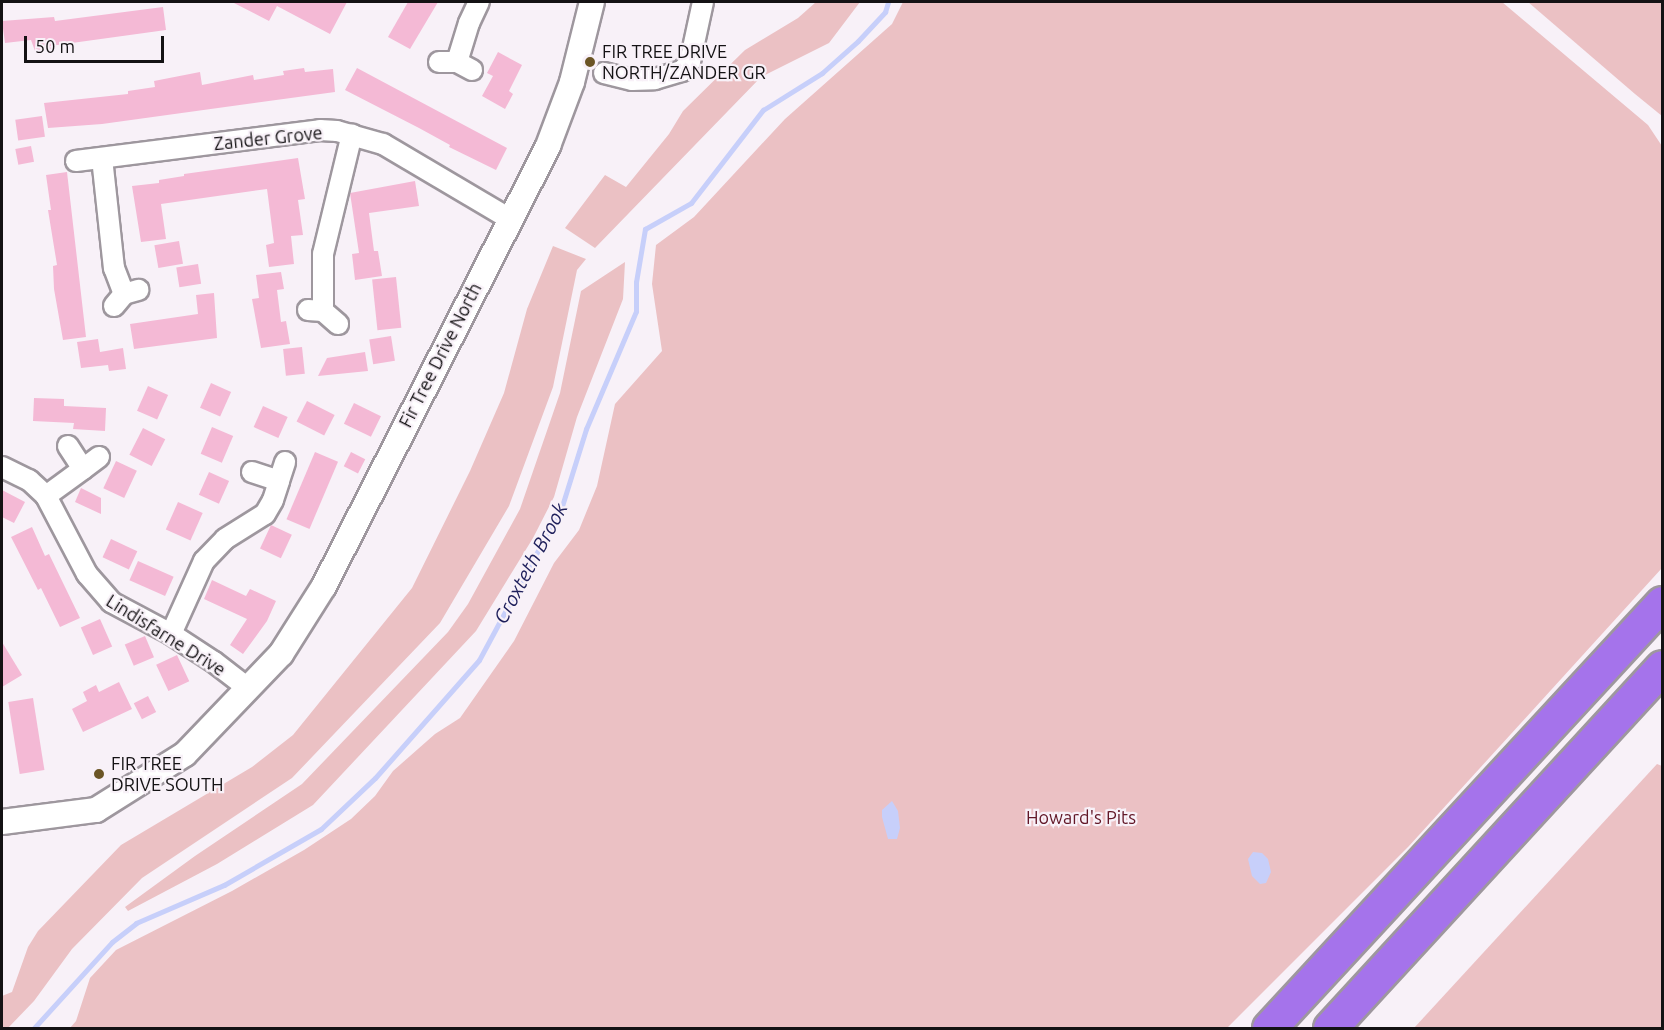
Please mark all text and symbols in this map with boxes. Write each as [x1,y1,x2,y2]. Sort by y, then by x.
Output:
scale bar [27,24,166,62]
text: 50 m [35,36,75,56]
place label: FIR TREE DRIVE NORTH/ZANDER GR [602,41,766,84]
marker: FIR TREE DRIVE NORTH/ZANDER GR [583,55,597,69]
street label: Zander Grove [213,122,323,154]
street label: Fir Tree Drive North [394,279,486,431]
water label: Croxteth Brook [488,498,572,628]
street label: Lindisfarne Drive [102,590,230,680]
place label: FIR TREE DRIVE SOUTH [111,753,223,795]
marker: FIR TREE DRIVE SOUTH [92,767,106,781]
park label: Howard's Pits [1026,806,1136,828]

